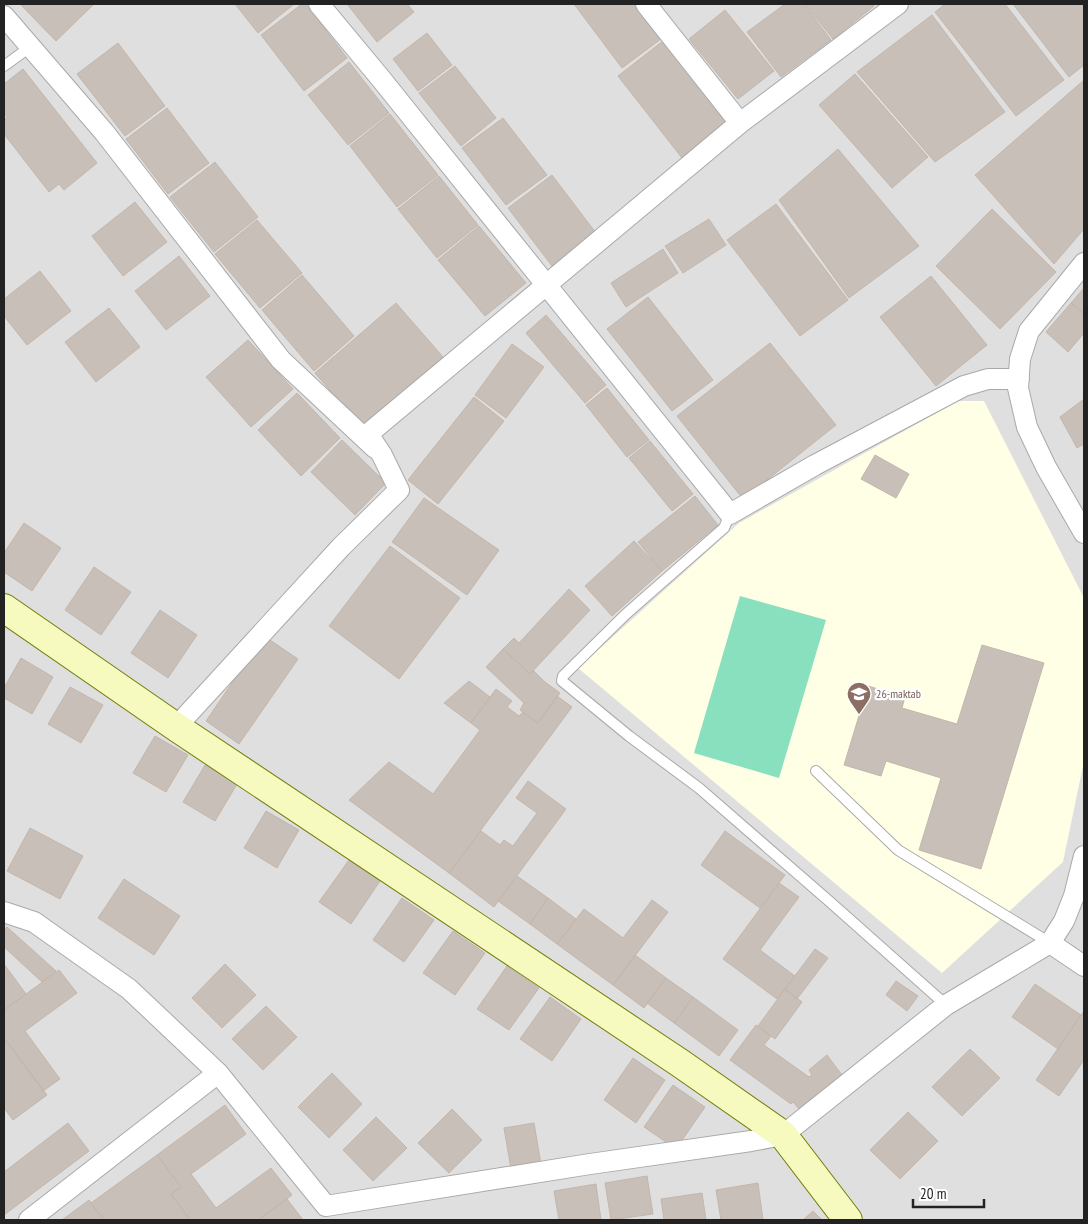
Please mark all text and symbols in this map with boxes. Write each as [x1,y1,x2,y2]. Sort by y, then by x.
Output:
school or university icon: 26-maktab [846,681,872,715]
place label: 26-maktab [876,686,921,701]
scale bar [913,1176,984,1208]
text: 20 m [920,1184,946,1203]

